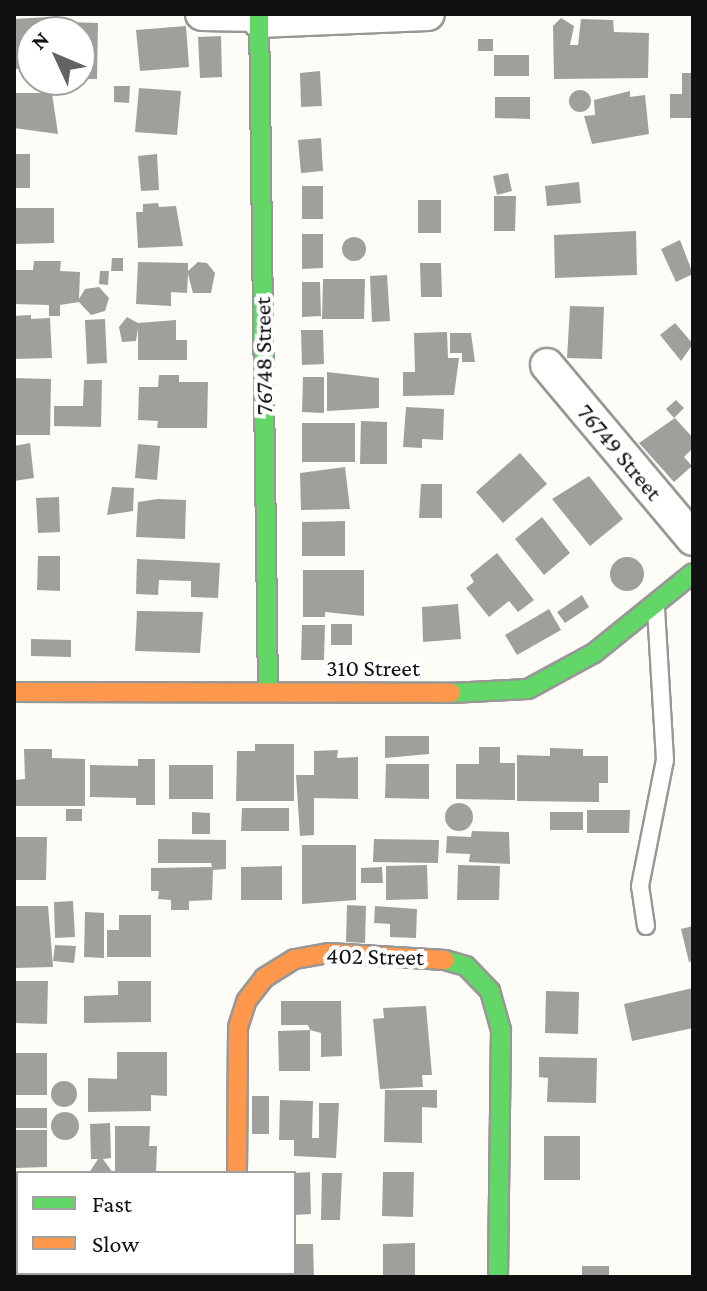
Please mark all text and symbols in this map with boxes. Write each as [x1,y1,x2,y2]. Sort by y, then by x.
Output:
north arrow [16,16,96,96]
text: N [26,26,54,54]
street label: 76748 Street [248,297,278,415]
street label: 76749 Street [571,398,669,506]
street label: 310 Street [326,654,420,682]
street label: 402 Street [326,941,424,971]
legend [16,1171,296,1275]
text: Fast [92,1190,132,1217]
text: Slow [92,1230,139,1257]

